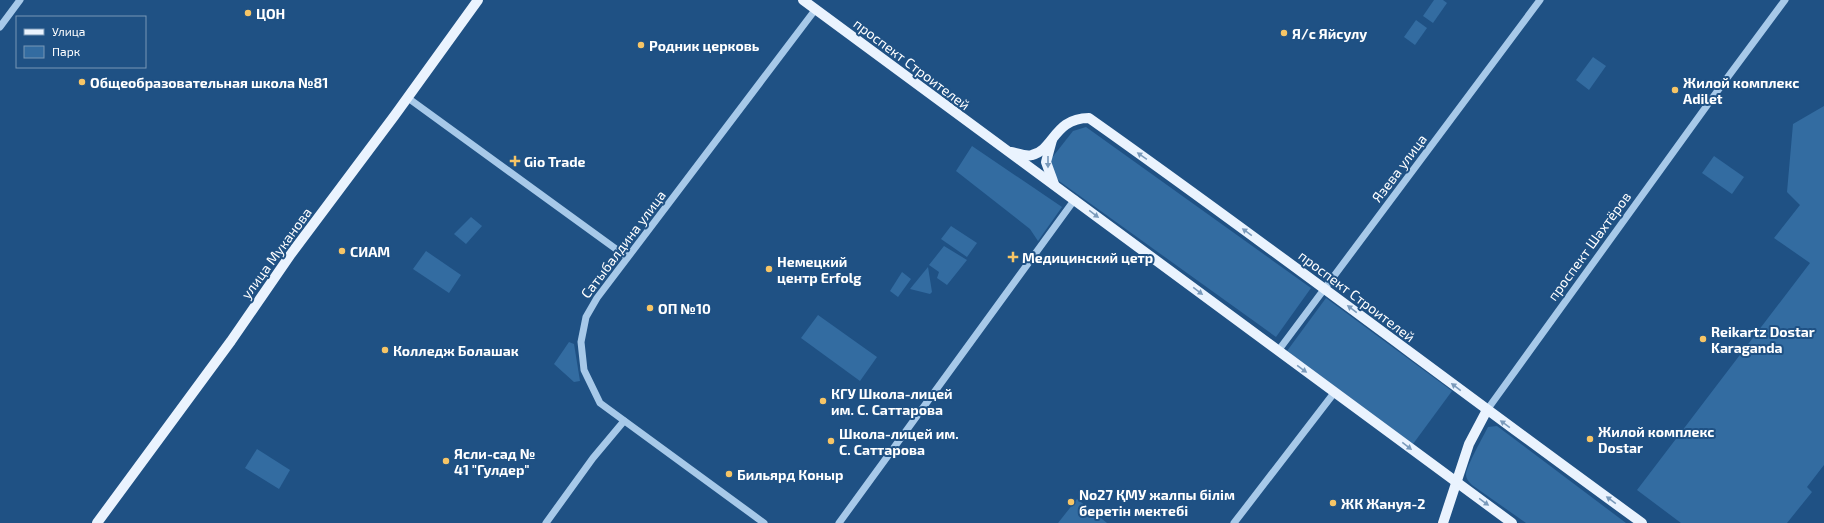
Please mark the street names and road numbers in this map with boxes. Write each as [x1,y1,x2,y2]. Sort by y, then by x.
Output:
street label: проспект Строителей [850,15,974,113]
street label: Язева улица [1368,131,1430,205]
street label: Сатыбалдина улица [577,187,669,301]
street label: проспект Шахтёров [1544,188,1634,304]
street label: улица Муканова [237,204,315,302]
street label: проспект Строителей [1295,247,1419,345]

